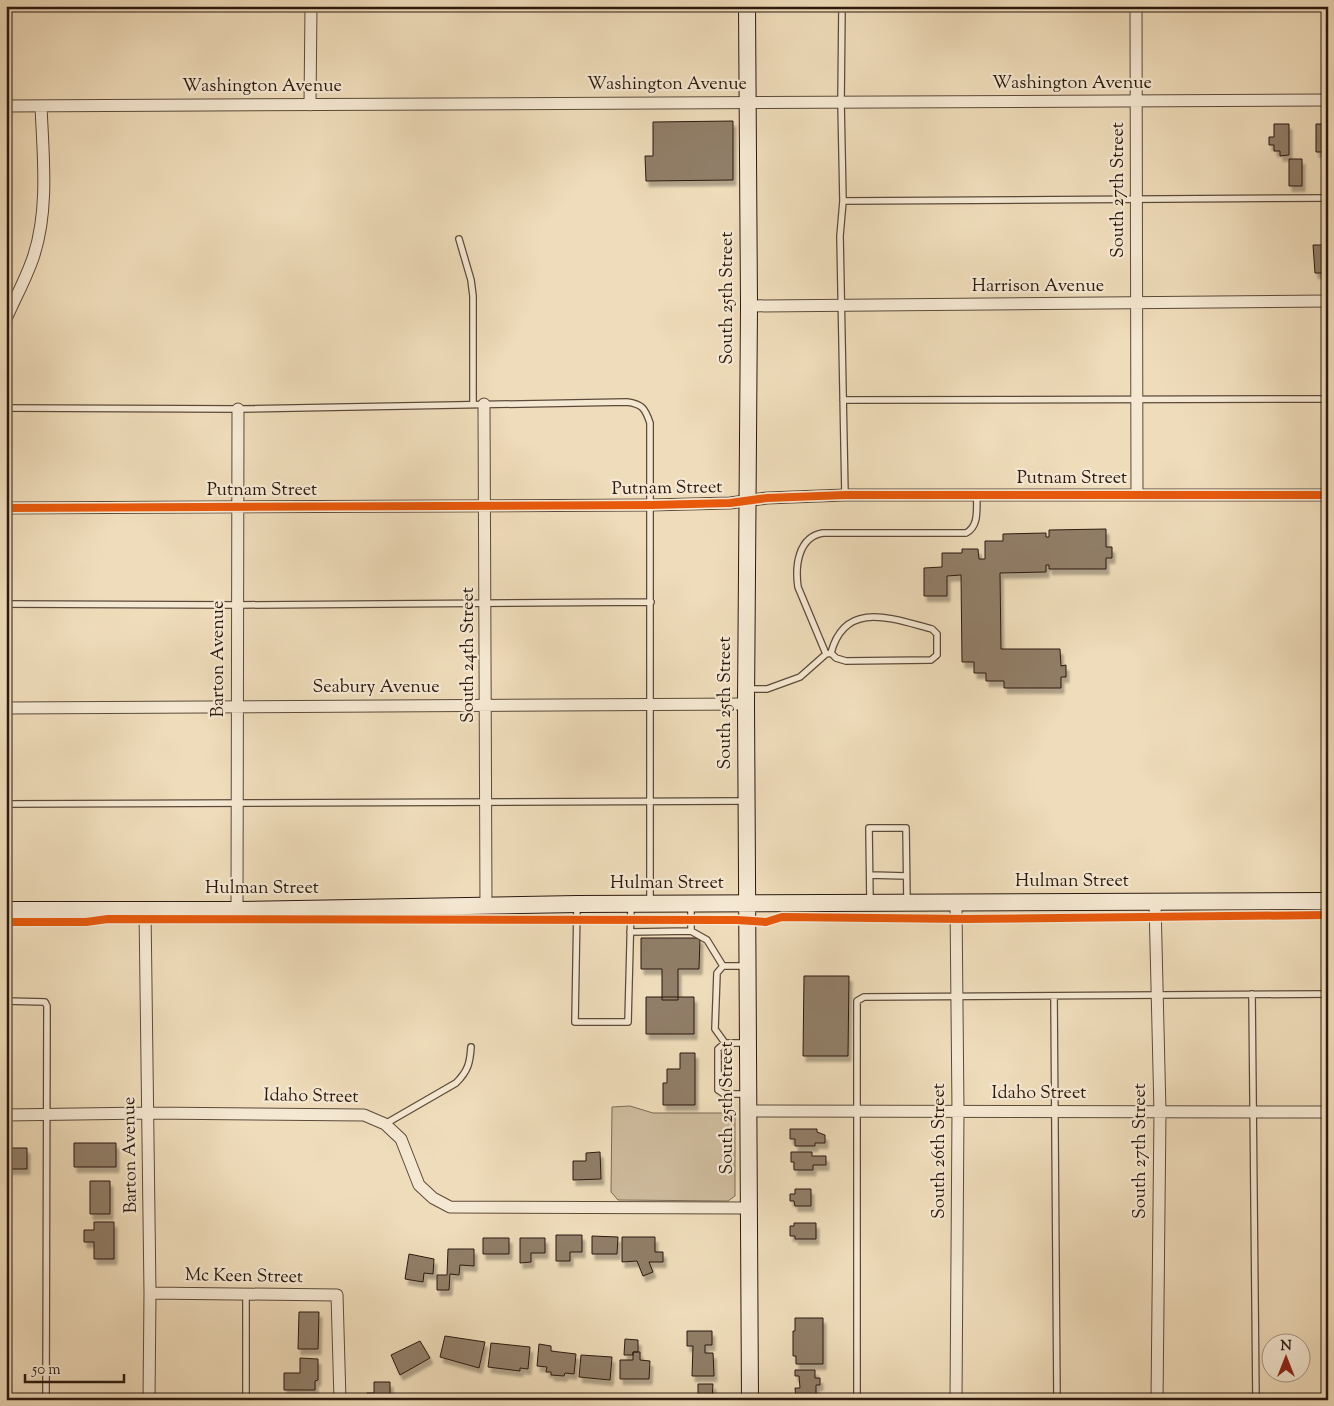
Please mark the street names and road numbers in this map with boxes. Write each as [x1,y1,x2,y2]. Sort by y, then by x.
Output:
street label: Washington Avenue [992,71,1152,97]
street label: Washington Avenue [587,72,747,98]
street label: Washington Avenue [182,74,342,100]
street label: South 27th Street [1106,122,1132,258]
street label: South 25th Street [715,231,741,365]
street label: Harrison Avenue [972,274,1104,300]
street label: Putnam Street [1017,466,1127,492]
street label: Putnam Street [612,475,722,503]
street label: Putnam Street [207,478,317,504]
street label: South 24th Street [456,587,482,723]
street label: Barton Avenue [206,601,232,717]
street label: South 25th Street [713,636,739,770]
street label: Seabury Avenue [312,675,440,701]
street label: Hulman Street [1015,869,1129,895]
street label: Hulman Street [610,871,724,897]
street label: Hulman Street [205,876,319,902]
street label: South 25th Street [715,1041,741,1175]
street label: Idaho Street [992,1081,1086,1107]
street label: Idaho Street [263,1083,359,1111]
street label: South 26th Street [927,1083,953,1219]
street label: South 27th Street [1128,1083,1154,1219]
street label: Barton Avenue [117,1096,145,1214]
street label: Mc Keen Street [185,1263,303,1291]

